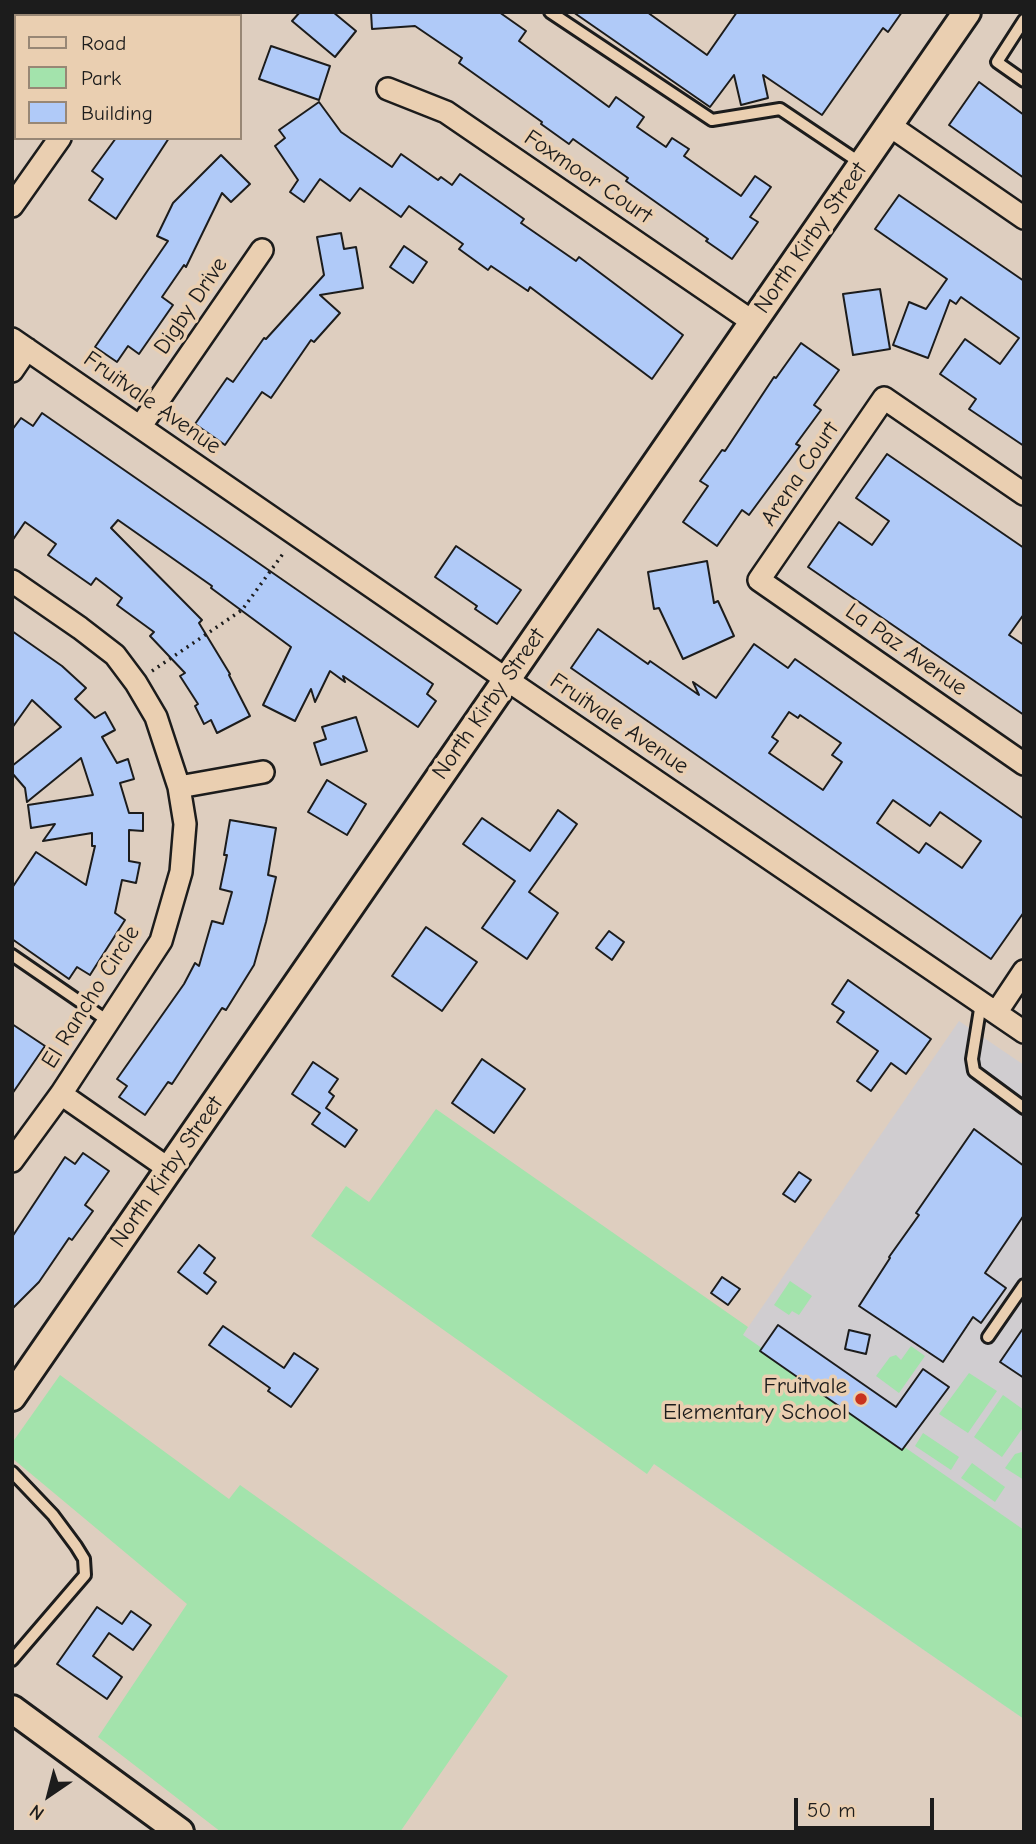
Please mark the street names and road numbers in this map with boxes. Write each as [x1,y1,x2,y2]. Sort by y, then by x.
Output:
street label: Foxmoor Court [519,124,657,230]
street label: North Kirby Street [749,157,873,319]
street label: Digby Drive [148,252,234,360]
street label: Fruitvale Avenue [78,345,226,461]
street label: Arena Court [755,417,845,531]
street label: La Paz Avenue [840,598,972,702]
street label: North Kirby Street [427,623,551,785]
street label: Fruitvale Avenue [544,667,694,781]
street label: El Rancho Circle [36,920,146,1074]
street label: North Kirby Street [105,1091,229,1253]

